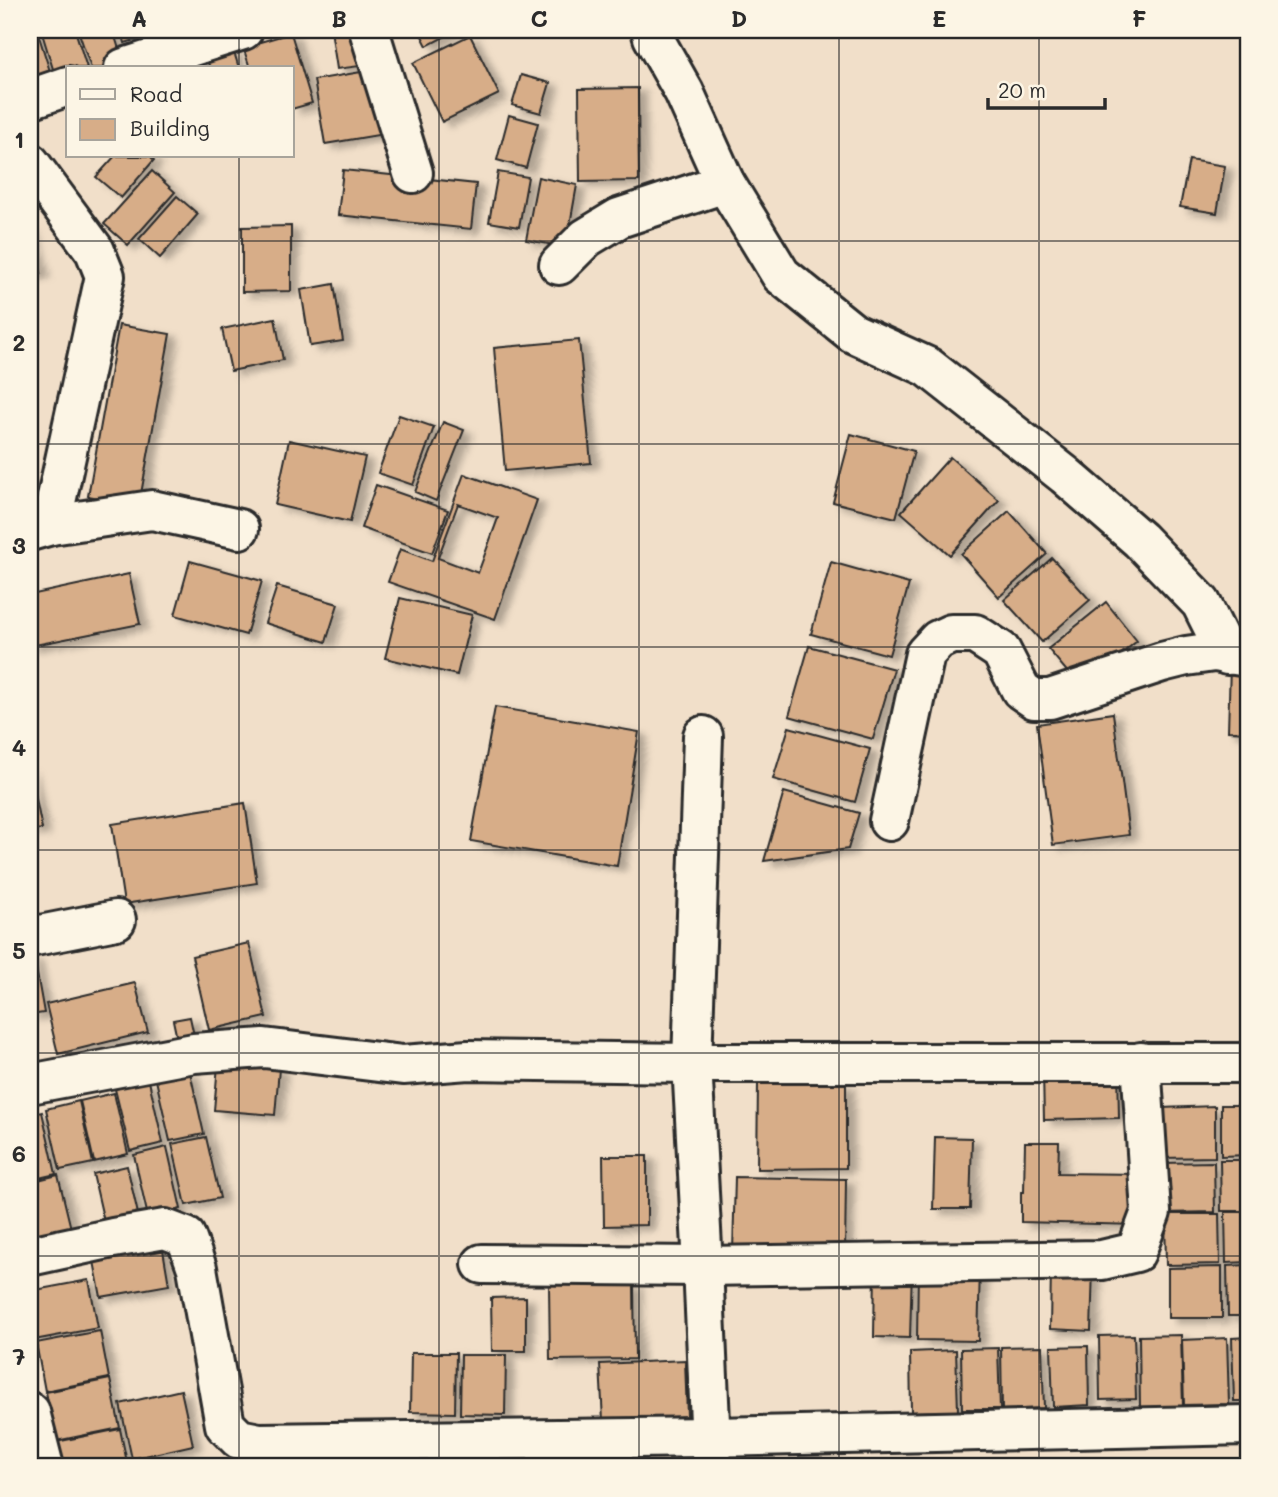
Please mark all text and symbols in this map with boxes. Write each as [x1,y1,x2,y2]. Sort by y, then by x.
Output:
text: A [131,3,147,33]
text: B [331,3,347,33]
text: C [530,3,548,33]
text: D [731,3,747,33]
text: E [932,3,946,33]
text: F [1132,3,1146,33]
legend [66,66,294,158]
scale bar [988,66,1105,110]
text: 20 m [998,76,1046,103]
text: Road [130,80,182,107]
text: Building [130,114,210,141]
text: 1 [14,124,24,154]
text: 2 [13,327,25,357]
text: 3 [12,530,26,560]
text: 4 [12,732,26,762]
text: 5 [12,935,26,965]
text: 6 [12,1138,26,1168]
text: 7 [13,1341,26,1371]

